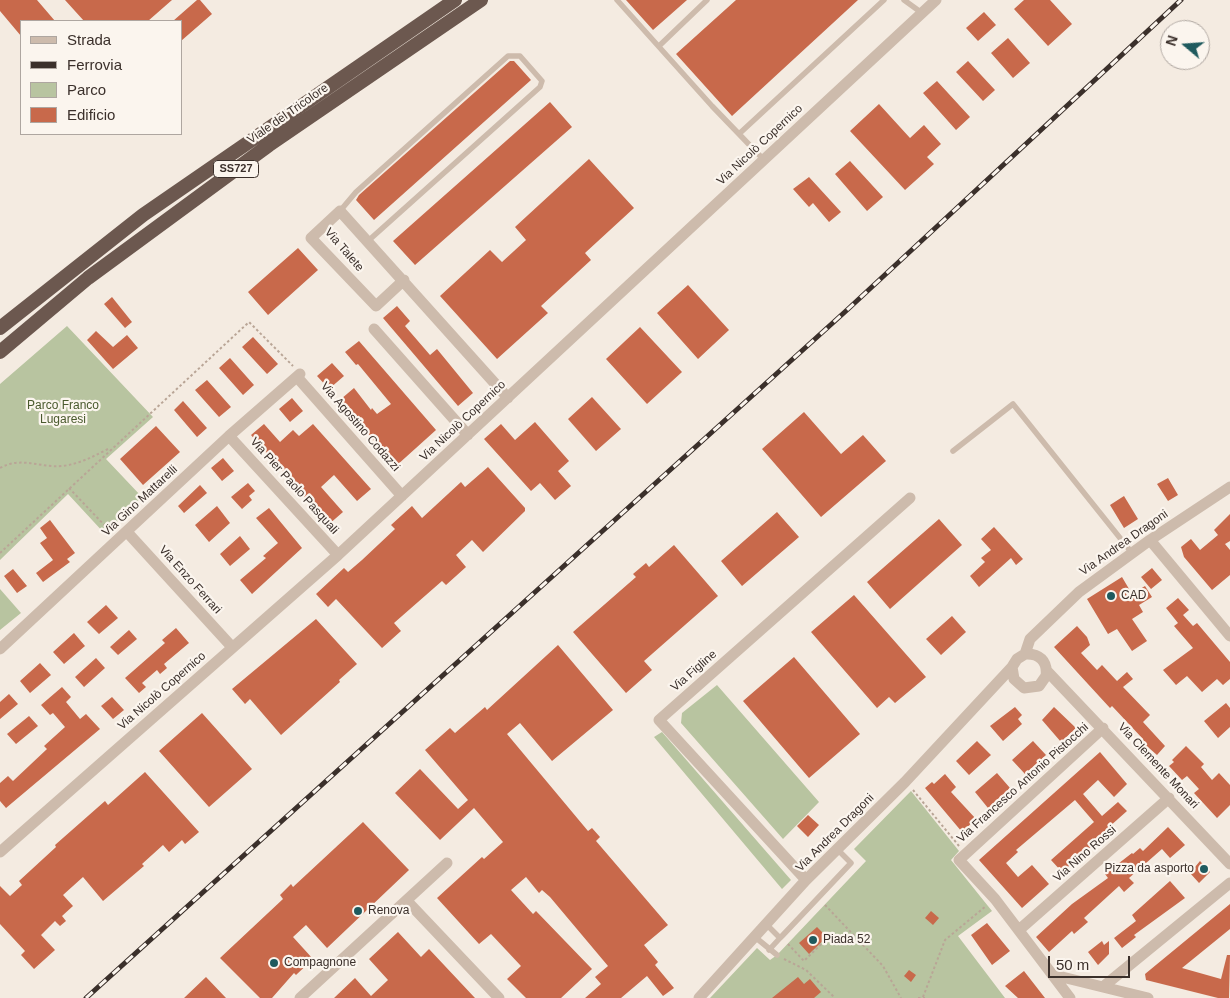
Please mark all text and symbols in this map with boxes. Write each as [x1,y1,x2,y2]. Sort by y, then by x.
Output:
legend [20,20,182,135]
north arrow [1160,20,1210,70]
text: Strada [67,31,111,48]
text: N [1163,33,1181,48]
text: Ferrovia [67,56,122,73]
text: Parco [67,81,106,98]
street label: Viale del Tricolore [245,81,331,147]
street label: Via Nicolò Copernico [714,102,806,188]
text: Edificio [67,106,115,123]
road number: SS727 [214,160,258,178]
street label: Via Talete [321,225,367,275]
street label: Via Nicolò Copernico [417,378,509,464]
street label: Via Agostino Codazzi [317,379,403,475]
park label: Parco Franco Lugaresi [27,399,99,427]
street label: Via Pier Paolo Pasquali [247,435,341,537]
street label: Via Gino Mattarelli [99,462,181,540]
street label: Via Andrea Dragoni [1077,507,1171,579]
street label: Via Enzo Ferrari [156,543,224,617]
place label: CAD [1121,589,1146,603]
marker: CAD [1105,590,1117,602]
street label: Via Figline [668,647,720,695]
street label: Via Nicolò Copernico [115,649,209,733]
street label: Via Francesco Antonio Pistocchi [954,720,1092,846]
street label: Via Clemente Monari [1115,720,1201,812]
street label: Via Andrea Dragoni [793,791,877,875]
street label: Via Nino Rossi [1051,823,1119,885]
place label: Pizza da asporto [1105,862,1194,876]
marker: Pizza da asporto [1198,863,1210,875]
place label: Renova [368,904,409,918]
marker: Renova [352,905,364,917]
place label: Piada 52 [823,933,870,947]
marker: Piada 52 [807,934,819,946]
scale bar [1050,946,1132,978]
place label: Compagnone [284,956,356,970]
text: 50 m [1056,956,1089,973]
marker: Compagnone [268,957,280,969]

